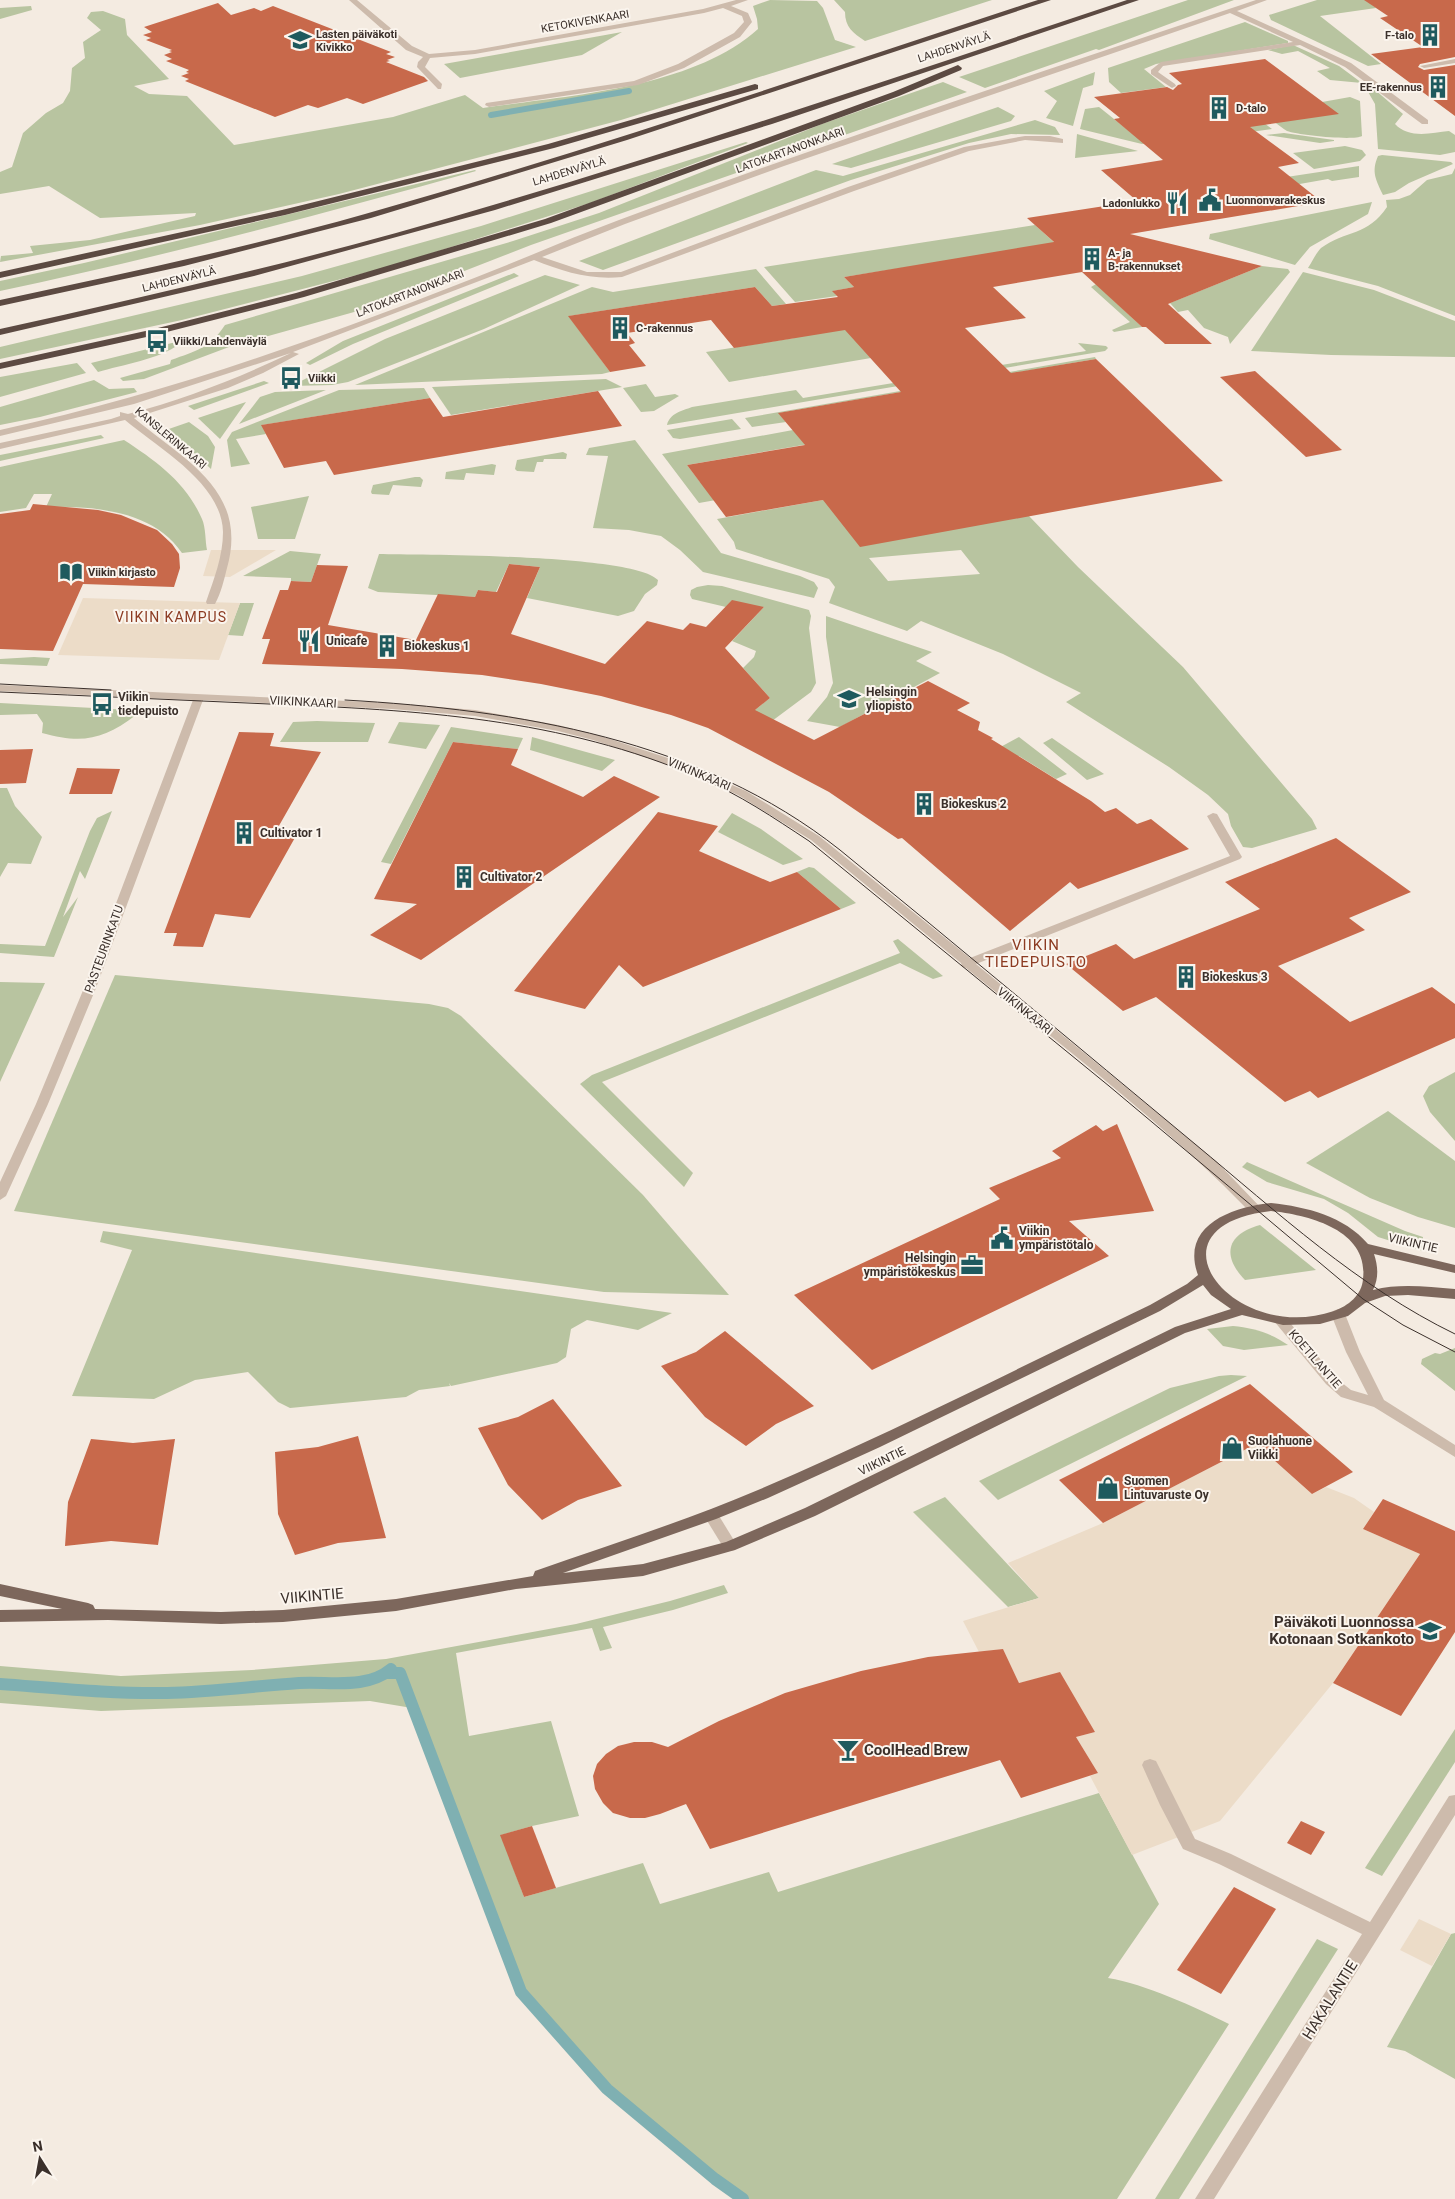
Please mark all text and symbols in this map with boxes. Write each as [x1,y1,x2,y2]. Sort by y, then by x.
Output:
street label: KETOKIVENKAARI [540,7,630,36]
building icon: F-talo [1417,22,1443,48]
school or university icon: Lasten päiväkoti Kivikko [287,27,313,53]
place label: Lasten päiväkoti Kivikko [316,28,397,54]
street label: LAHDENVÄYLÄ [916,29,993,65]
place label: F-talo [1385,29,1414,42]
building icon: EE-rakennus [1425,74,1451,100]
place label: EE-rakennus [1360,81,1422,94]
building icon: D-talo [1206,95,1232,121]
place label: D-talo [1236,102,1266,115]
street label: LATOKARTANONKAARI [734,125,846,176]
street label: LAHDENVÄYLÄ [531,154,608,189]
public building icon: Luonnonvarakeskus [1197,187,1223,213]
restaurant icon: Ladonlukko [1164,190,1190,216]
place label: Luonnonvarakeskus [1226,194,1325,207]
place label: Ladonlukko [1103,197,1160,210]
building icon: A- ja B-rakennukset [1079,246,1105,272]
place label: A- ja B-rakennukset [1108,247,1181,273]
street label: LAHDENVÄYLÄ [141,264,218,295]
street label: LATOKARTANONKAARI [354,267,466,320]
building icon: C-rakennus [607,315,633,341]
place label: C-rakennus [636,322,693,335]
bus stop icon: Viikki/Lahdenväylä [144,328,170,354]
place label: Viikki/Lahdenväylä [173,335,267,348]
bus stop icon: Viikki [278,365,304,391]
place label: Viikki [308,372,336,385]
street label: KANSLERINKAARI [132,405,209,472]
library icon: Viikin kirjasto [58,559,84,585]
place label: Viikin kirjasto [88,566,156,579]
district label: VIIKIN KAMPUS [115,609,227,625]
restaurant icon: Unicafe [296,628,322,654]
building icon: Biokeskus 1 [374,633,400,659]
place label: Unicafe [326,634,368,648]
place label: Biokeskus 1 [404,639,470,653]
place label: Helsingin yliopisto [866,685,917,713]
school or university icon: Helsingin yliopisto [836,686,862,712]
place label: Viikin tiedepuisto [118,690,179,718]
bus stop icon: Viikin tiedepuisto [89,691,115,717]
street label: VIIKINKAARI [269,693,337,711]
street label: VIIKINKAARI [665,754,733,794]
building icon: Biokeskus 2 [911,791,937,817]
place label: Biokeskus 2 [941,797,1007,811]
building icon: Cultivator 1 [231,820,257,846]
place label: Cultivator 1 [260,826,322,840]
building icon: Cultivator 2 [451,864,477,890]
place label: Cultivator 2 [480,870,542,884]
street label: PASTEURINKATU [82,903,126,995]
district label: VIIKIN TIEDEPUISTO [985,936,1087,971]
building icon: Biokeskus 3 [1173,964,1199,990]
place label: Biokeskus 3 [1202,970,1268,984]
street label: VIIKINKAARI [994,984,1056,1038]
place label: Viikin ympäristötalo [1019,1224,1094,1252]
public building icon: Viikin ympäristötalo [989,1225,1015,1251]
street label: VIIKINTIE [1387,1230,1439,1256]
place label: Helsingin ympäristökeskus [864,1251,956,1279]
office icon: Helsingin ympäristökeskus [959,1252,985,1278]
street label: KOETILANTIE [1286,1327,1344,1391]
place label: Suolahuone Viikki [1248,1434,1312,1462]
shop icon: Suolahuone Viikki [1219,1435,1245,1461]
street label: VIIKINTIE [856,1444,908,1478]
place label: Suomen Lintuvaruste Oy [1124,1474,1210,1502]
shop icon: Suomen Lintuvaruste Oy [1095,1475,1121,1501]
street label: VIIKINTIE [280,1584,345,1608]
place label: Päiväkoti Luonnossa Kotonaan Sotkankoto [1269,1613,1414,1648]
school or university icon: Päiväkoti Luonnossa Kotonaan Sotkankoto [1417,1618,1443,1644]
bar icon: CoolHead Brew [835,1737,861,1763]
place label: CoolHead Brew [864,1741,968,1759]
street label: HAKALANTIE [1299,1957,1362,2043]
north arrow [15,2134,65,2184]
text: N [31,2137,44,2155]

